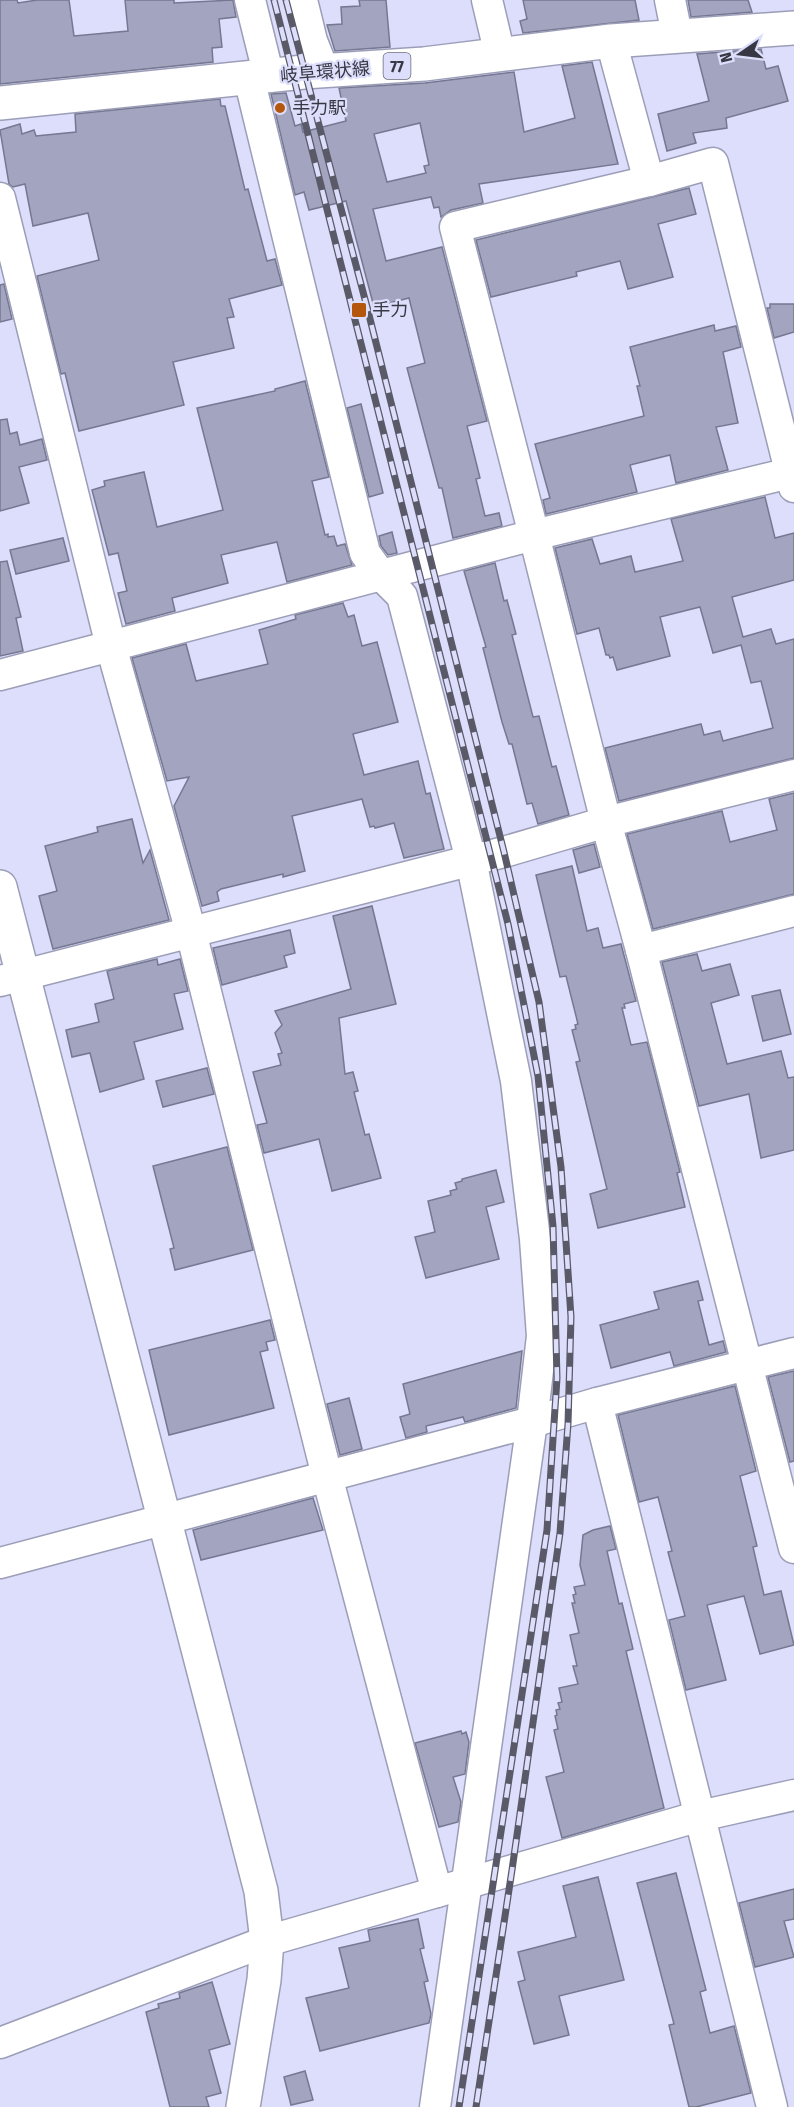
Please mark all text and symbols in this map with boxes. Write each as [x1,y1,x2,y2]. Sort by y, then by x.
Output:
north arrow [710,24,770,84]
text: N [716,51,736,64]
road number: 77 [384,53,410,79]
street label: 岐阜環状線 [279,57,371,87]
place label: 手力駅 [292,97,346,119]
marker: 手力駅 [273,101,287,115]
place label: 手力 [372,299,408,321]
marker: 手力 [350,301,368,319]

